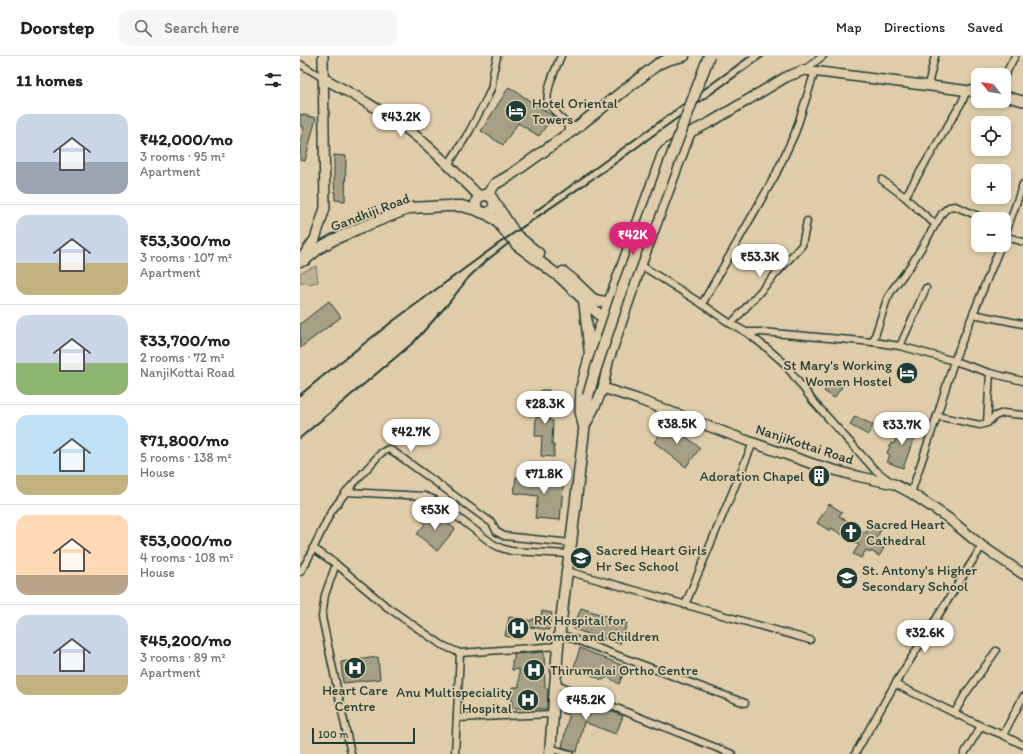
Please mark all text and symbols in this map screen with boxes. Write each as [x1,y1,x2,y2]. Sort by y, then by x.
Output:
search box [118,10,398,46]
text: Doorstep [20,16,94,39]
icon: search [132,17,154,39]
text: Search here [164,19,240,37]
text: Map [836,19,862,36]
text: Directions [884,19,945,36]
text: Saved [967,19,1003,36]
north arrow [971,68,1011,108]
map controls [971,68,1011,252]
icon: filters [262,69,284,91]
text: 11 homes [16,70,83,90]
place label: Hotel Oriental Towers [532,95,618,128]
hotel icon: Hotel Oriental Towers [503,98,529,124]
pin: ₹43.2K [368,104,434,138]
text: ₹43.2K [381,109,421,124]
button: locate [971,116,1011,156]
text: ₹42,000/mo [140,129,233,149]
icon: home [48,130,96,178]
text: 3 rooms · 95 m² [140,149,225,164]
text: Apartment [140,164,201,179]
button: + [971,164,1011,204]
street label: Gandhiji Road [328,189,413,235]
button: − [971,212,1011,252]
pin: ₹42K [609,222,657,256]
text: ₹42K [618,227,648,242]
text: ₹53,300/mo [140,230,231,250]
icon: home [48,231,96,279]
pin: ₹53.3K [727,244,793,278]
text: ₹53.3K [741,249,779,264]
text: 3 rooms · 107 m² [140,250,232,265]
text: Apartment [140,265,201,280]
text: ₹33,700/mo [140,330,230,350]
icon: home [48,331,96,379]
text: 2 rooms · 72 m² [140,350,225,365]
place label: St Mary's Working Women Hostel [783,357,893,390]
hotel icon: St Mary's Working Women Hostel [894,360,920,386]
text: NanjiKottai Road [140,365,235,380]
pin: ₹28.3K [512,391,578,425]
text: ₹28.3K [526,396,564,411]
pin: ₹38.5K [644,411,710,445]
pin: ₹33.7K [869,412,935,446]
text: ₹38.5K [658,416,696,431]
text: ₹33.7K [883,417,921,432]
pin: ₹42.7K [378,419,444,453]
street label: NanjiKottai Road [754,421,856,468]
text: ₹42.7K [392,424,430,439]
text: ₹71,800/mo [140,430,229,450]
icon: home [48,431,96,479]
text: 5 rooms · 138 m² [140,450,232,465]
pin: ₹71.8K [511,461,577,495]
building icon: Adoration Chapel [806,463,832,489]
text: House [140,465,175,480]
text: ₹71.8K [525,466,563,481]
place label: Adoration Chapel [700,468,804,485]
pin: ₹53K [411,497,459,531]
text: ₹53K [421,502,449,517]
place label: Sacred Heart Cathedral [866,516,945,549]
church icon: Sacred Heart Cathedral [838,519,864,545]
text: ₹53,000/mo [140,530,232,550]
icon: home [48,531,96,579]
place label: Sacred Heart Girls Hr Sec School [596,542,707,575]
school or university icon: Sacred Heart Girls Hr Sec School [568,545,594,571]
text: 4 rooms · 108 m² [140,550,234,565]
place label: St. Antony's Higher Secondary School [862,562,977,595]
text: House [140,565,175,580]
school or university icon: St. Antony's Higher Secondary School [834,565,860,591]
place label: RK Hospital for Women and Children [534,612,659,645]
hospital icon: RK Hospital for Women and Children [505,615,531,641]
pin: ₹32.6K [892,620,958,654]
text: ₹32.6K [906,625,944,640]
text: ₹45,200/mo [140,630,231,650]
icon: home [48,631,96,679]
text: 3 rooms · 89 m² [140,650,226,665]
hospital icon: Heart Care Centre [342,655,368,681]
hospital icon: Thirumalai Ortho Centre [521,657,547,683]
place label: Thirumalai Ortho Centre [550,662,698,679]
text: Apartment [140,665,201,680]
place label: Heart Care Centre [322,682,388,715]
place label: Anu Multispeciality Hospital [396,684,512,717]
hospital icon: Anu Multispeciality Hospital [515,687,541,713]
pin: ₹45.2K [553,687,619,721]
text: ₹45.2K [566,692,606,707]
scale bar [312,726,415,745]
text: 100 m [318,728,348,741]

